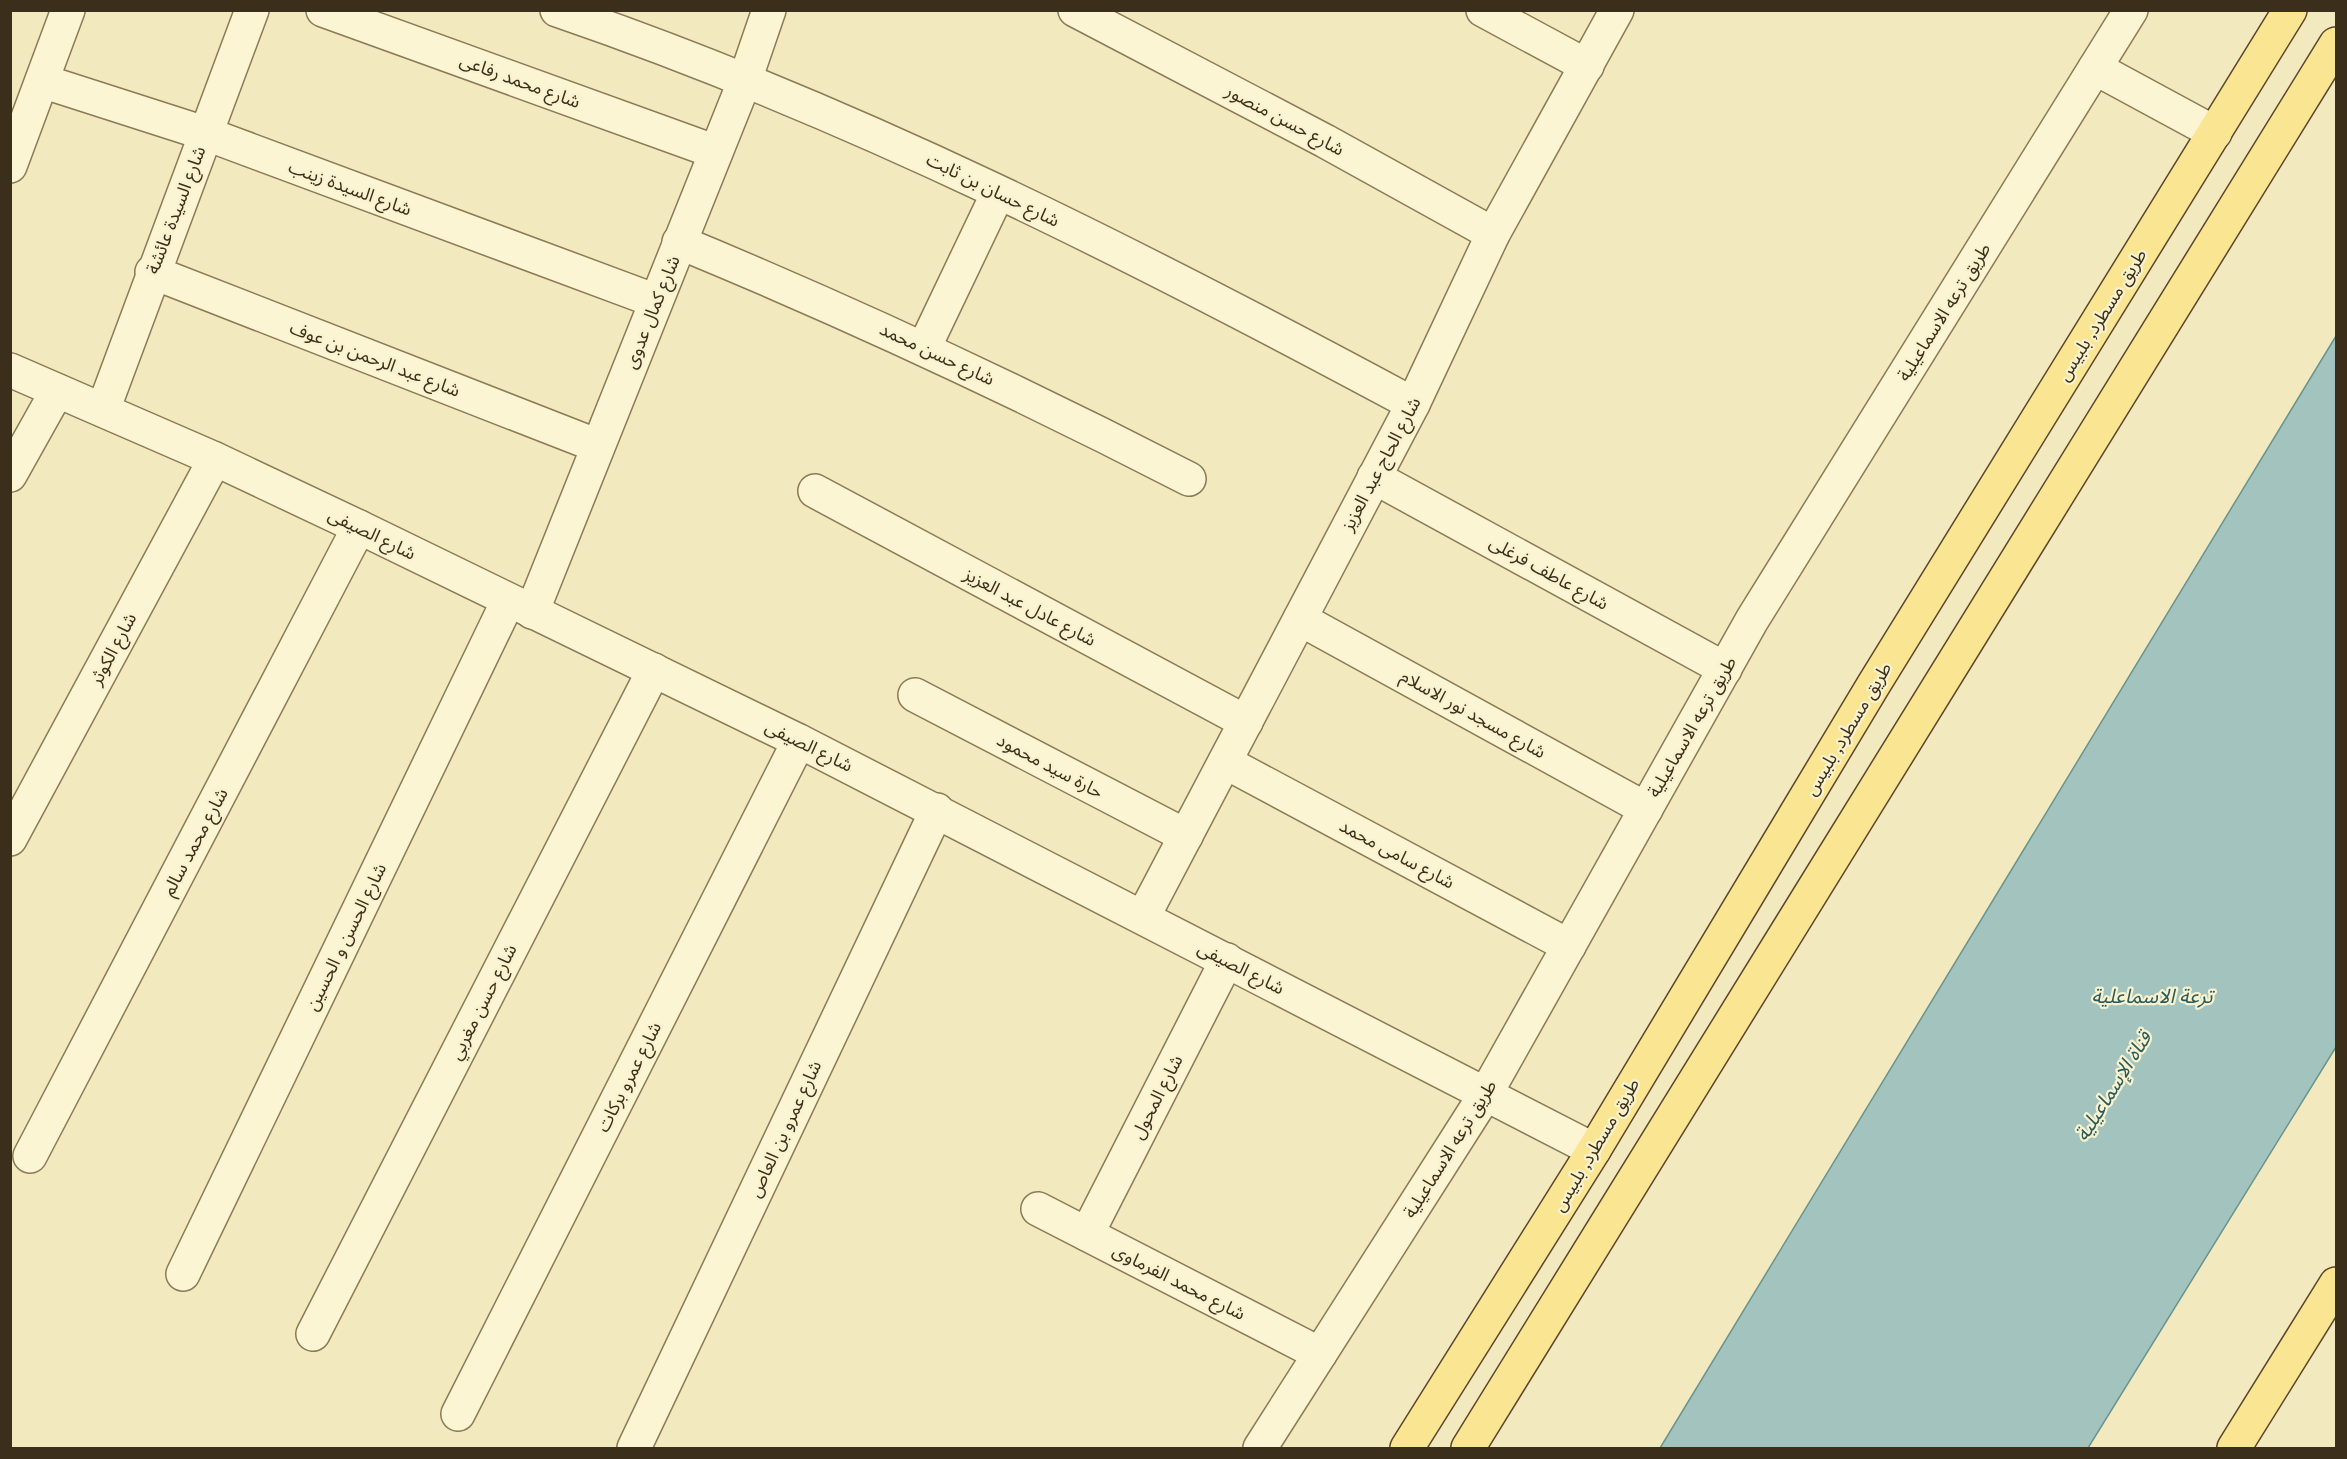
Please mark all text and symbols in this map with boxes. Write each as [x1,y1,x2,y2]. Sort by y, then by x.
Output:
street label: شارع محمد رفاعى [456,49,583,116]
street label: شارع حسن منصور [1220,79,1348,163]
street label: شارع السيدة عائشة [142,143,213,278]
street label: شارع حسان بن ثابت [922,148,1063,234]
street label: شارع السيدة زينب [284,156,415,223]
street label: طريق ترعه الاسماعيلية [1893,239,1995,385]
street label: طريق مسطرد, بلبيس [2053,245,2151,385]
street label: شارع كمال عدوى [619,252,687,373]
street label: شارع عبد الرحمن بن عوف [286,316,463,404]
street label: شارع حسن محمد [875,318,998,393]
street label: شارع الحاج عبد العزيز [1336,393,1428,537]
street label: شارع الصيفى [323,503,419,567]
street label: شارع عاطف فرغلى [1484,531,1612,617]
street label: شارع عادل عبد العزيز [958,562,1100,654]
street label: شارع الكوثر [84,609,144,691]
street label: طريق ترعه الاسماعيلية [1643,653,1741,801]
street label: طريق مسطرد, بلبيس [1800,658,1896,800]
street label: شارع مسجد نور الاسلام [1395,665,1550,766]
street label: شارع الصيفى [760,715,856,779]
street label: حارة سيد محمود [993,729,1107,803]
street label: شارع محمد سالم [157,784,235,901]
street label: شارع سامى محمد [1334,814,1458,896]
street label: شارع الحسن و الحسين [301,860,394,1016]
street label: شارع الصيفى [1193,937,1288,1002]
street label: شارع حسن مغربي [444,941,524,1065]
water label: ترعة الاسماعلية [2092,984,2216,1008]
street label: شارع عمرو بركات [592,1018,669,1137]
water label: قناة الإسماعيلية [2070,1025,2159,1146]
street label: شارع المحول [1126,1051,1190,1144]
street label: شارع عمرو بن العاص [744,1057,829,1202]
street label: طريق مسطرد, بلبيس [1548,1074,1644,1216]
street label: طريق ترعه الاسماعيلية [1399,1076,1501,1222]
street label: شارع محمد الفرماوى [1108,1239,1249,1328]

